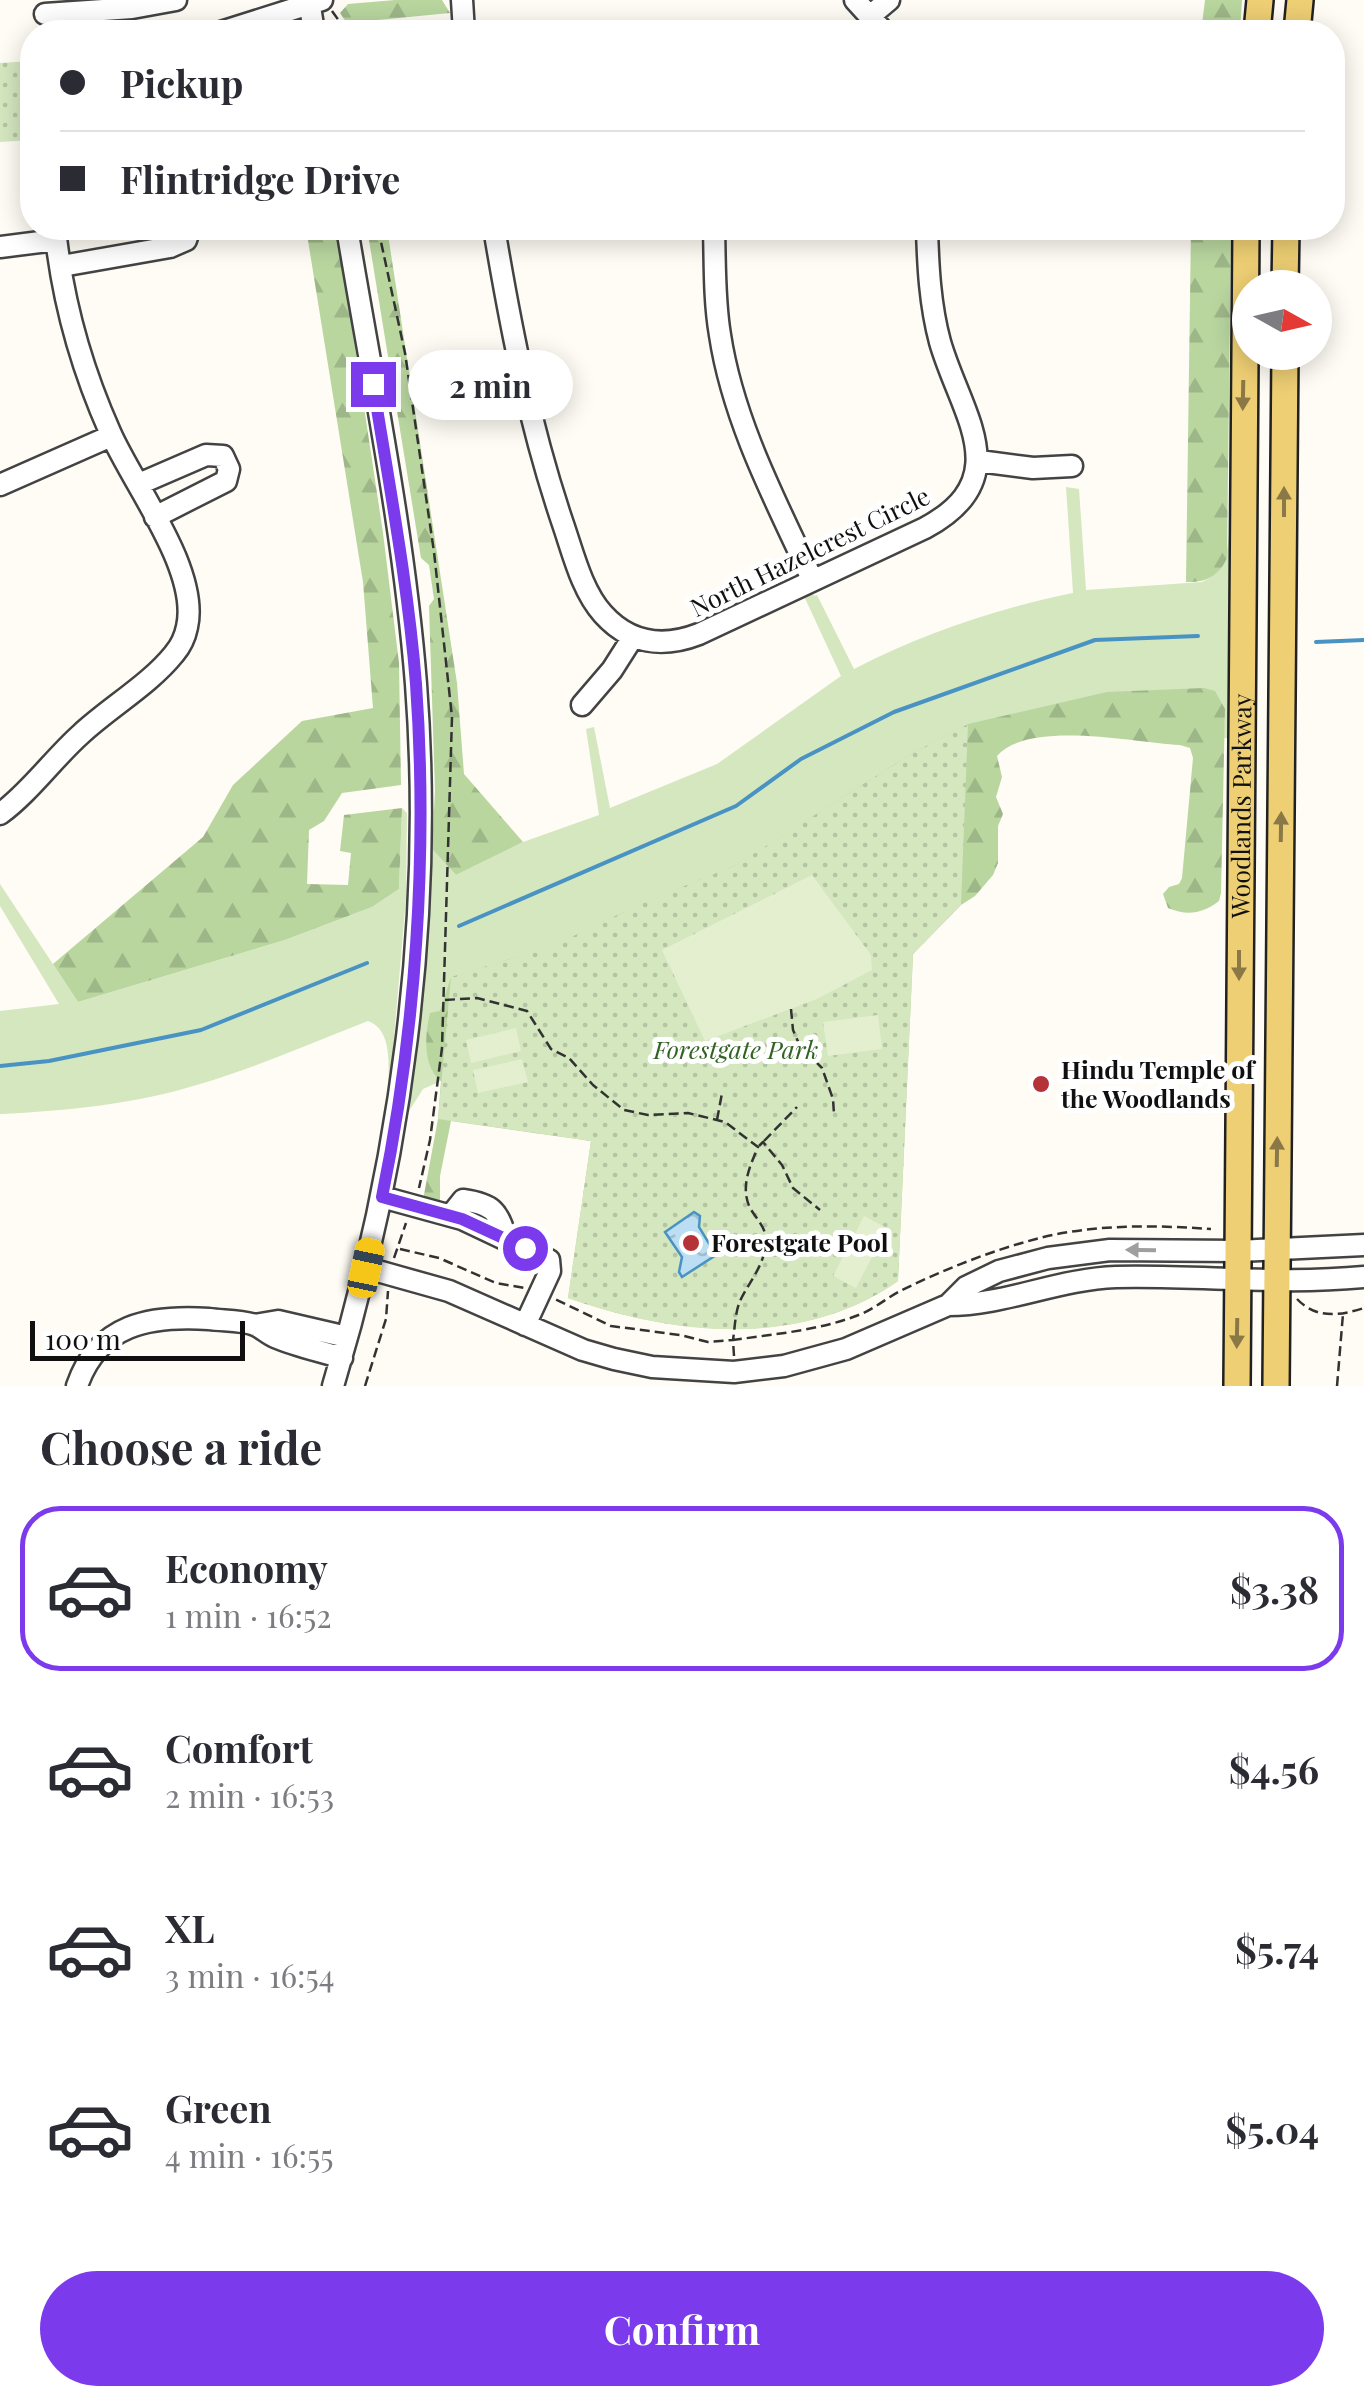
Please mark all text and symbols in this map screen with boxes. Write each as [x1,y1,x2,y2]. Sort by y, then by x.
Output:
text: Pickup [120,57,243,108]
text: Flintridge Drive [120,153,401,204]
north arrow [1232,270,1332,370]
map controls [1232,270,1332,370]
callout: 2 min [408,349,573,419]
route end [351,362,396,407]
text: 2 min [449,363,532,406]
one-way arrow [1235,379,1251,411]
street label: North Hazelcrest Circle [684,478,935,623]
one-way arrow [1276,486,1292,518]
street label: Woodlands Parkway [1223,693,1257,919]
one-way arrow [1273,811,1289,843]
one-way arrow [1231,949,1247,981]
park label: Forestgate Park [653,1032,819,1065]
place label: Hindu Temple of the Woodlands [1060,1052,1256,1114]
marker: Hindu Temple of the Woodlands [1030,1073,1052,1095]
one-way arrow [1269,1136,1285,1168]
place label: Forestgate Pool [711,1225,889,1258]
route start [503,1226,548,1271]
marker: Forestgate Pool [680,1232,702,1254]
car [345,1236,387,1300]
one-way arrow [1124,1242,1156,1258]
scale bar [30,1316,245,1360]
one-way arrow [1229,1317,1245,1349]
text: 100 m [45,1320,121,1357]
text: Choose a ride [40,1416,322,1476]
text: Economy [165,1542,328,1593]
icon: car [45,1544,135,1634]
text: $3.38 [1230,1563,1319,1614]
text: 1 min · 16:52 [165,1593,332,1636]
text: Comfort [165,1722,313,1773]
icon: car [45,1724,135,1814]
text: $4.56 [1229,1743,1319,1794]
text: 2 min · 16:53 [165,1773,334,1816]
text: XL [165,1902,214,1953]
icon: car [45,1904,135,1994]
text: $5.74 [1235,1923,1319,1974]
text: 3 min · 16:54 [165,1953,335,1996]
text: Green [165,2082,272,2133]
icon: car [45,2084,135,2174]
text: $5.04 [1225,2103,1319,2154]
text: 4 min · 16:55 [165,2133,334,2176]
button: Confirm [40,2271,1324,2386]

